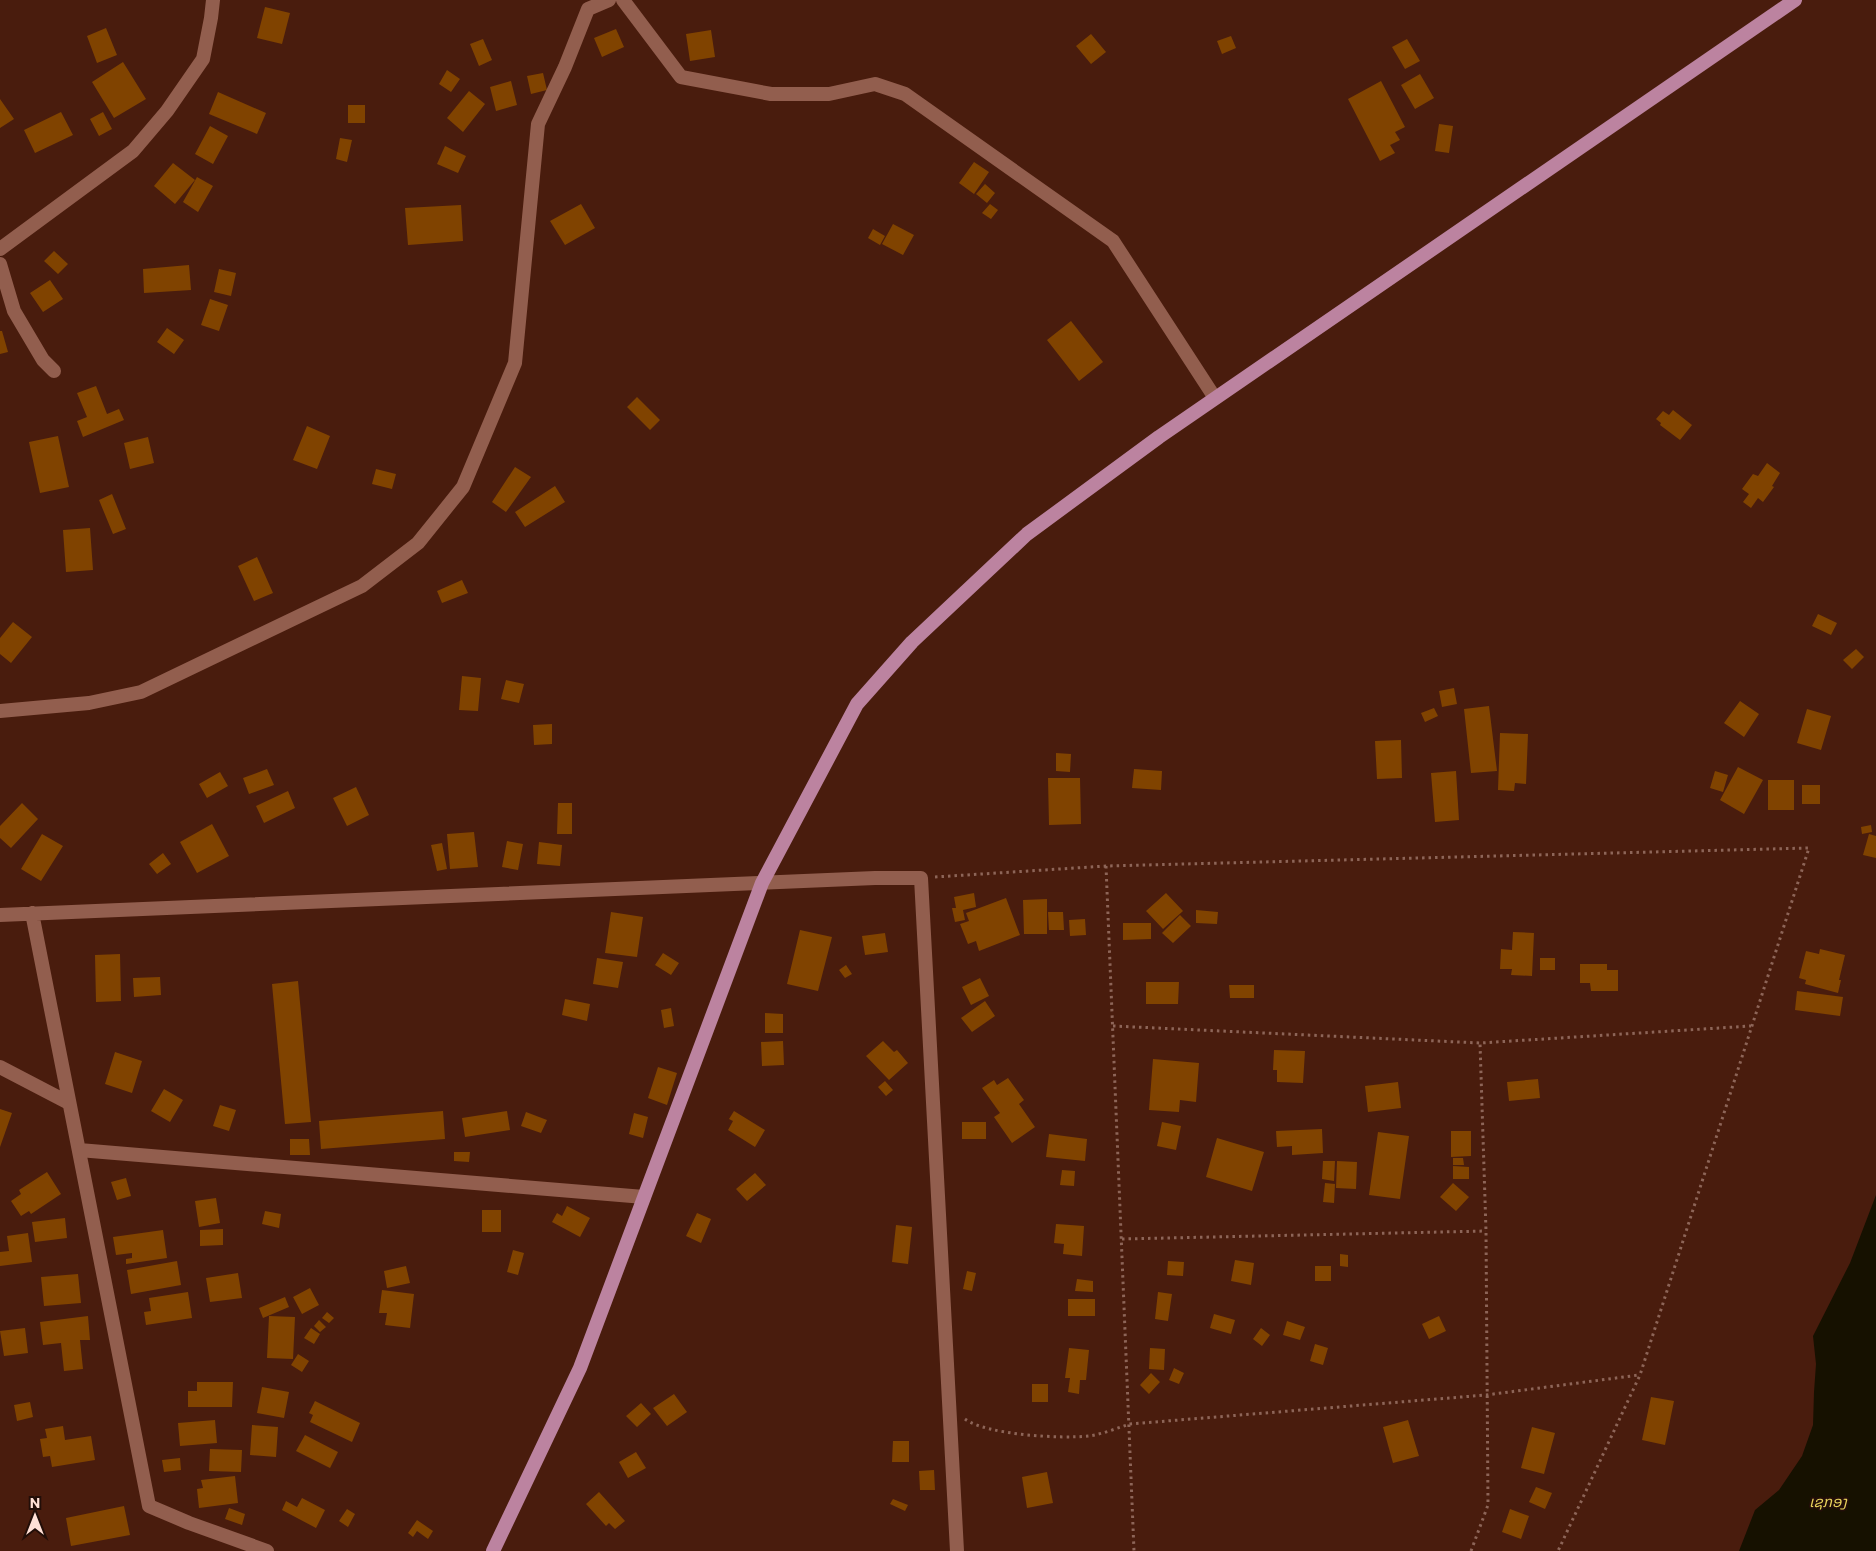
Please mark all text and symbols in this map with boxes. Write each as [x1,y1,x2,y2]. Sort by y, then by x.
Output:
north arrow [10,1491,60,1541]
water label: ເຊກອງ [1809,1492,1848,1510]
text: N [30,1494,40,1511]

